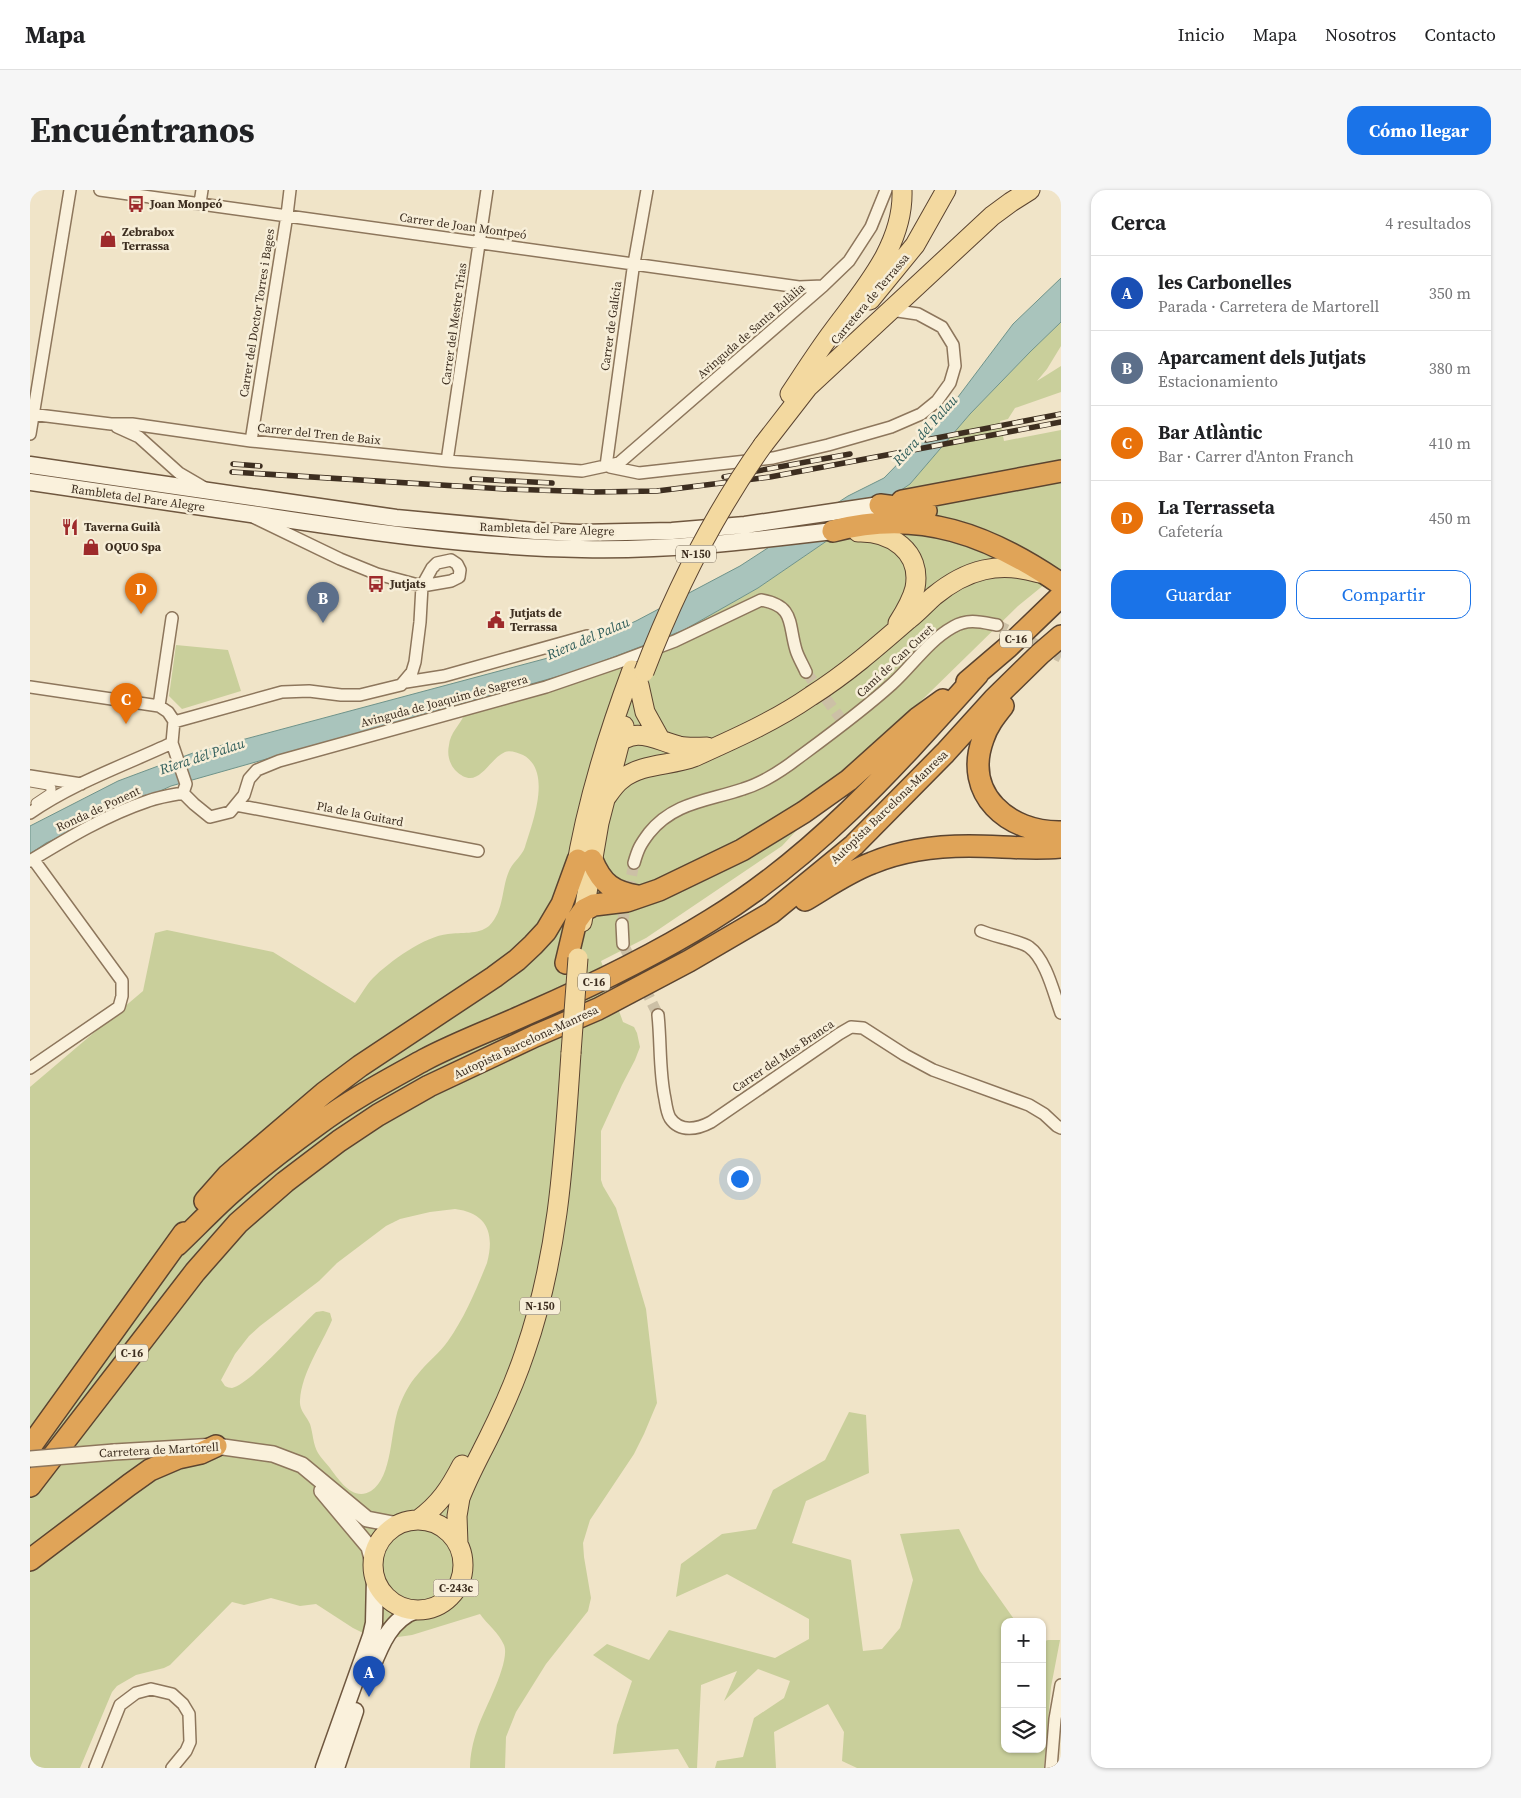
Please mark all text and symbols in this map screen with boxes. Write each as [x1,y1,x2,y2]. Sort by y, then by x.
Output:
text: Mapa [25,18,86,51]
text: Inicio [1178,22,1225,47]
text: Mapa [1253,22,1297,47]
text: Nosotros [1325,22,1396,47]
text: Contacto [1424,22,1496,47]
text: Encuéntranos [30,106,255,154]
button: Cómo llegar [1347,106,1491,155]
bus stop icon: Joan Monpeó [126,194,146,214]
place label: Joan Monpeó [149,196,223,212]
text: Cerca [1111,208,1166,237]
street label: Carrer de Joan Montpeó [398,209,528,243]
text: 4 resultados [1385,212,1471,234]
place label: Zebrabox Terrassa [122,224,175,254]
street label: Carrer del Doctor Torres i Bages [236,228,278,398]
shop icon: Zebrabox Terrassa [98,229,118,249]
street label: Carretera de Terrassa [827,249,913,348]
street label: Carrer del Mestre Trias [438,262,470,386]
text: les Carbonelles [1158,269,1292,295]
street label: Carrer de Galícia [597,279,625,372]
street label: Avinguda de Santa Eulàlia [694,279,809,382]
text: A [1122,282,1132,304]
text: 350 m [1429,282,1471,304]
text: Parada · Carretera de Martorell [1158,295,1379,317]
text: Aparcament dels Jutjats [1158,344,1366,370]
text: B [1122,357,1132,379]
text: 380 m [1429,357,1471,379]
text: Estacionamiento [1158,370,1278,392]
water label: Riera del Palau [887,390,962,470]
text: Bar Atlàntic [1158,419,1263,445]
street label: Carrer del Tren de Baix [257,420,382,449]
text: C [1122,432,1132,454]
text: 410 m [1429,432,1471,454]
text: Bar · Carrer d'Anton Franch [1158,445,1354,467]
street label: Rambleta del Pare Alegre [70,481,206,515]
text: La Terrasseta [1158,494,1275,520]
text: D [1121,507,1133,529]
text: 450 m [1429,507,1471,529]
restaurant icon: Taverna Guilà [60,517,80,537]
place label: Taverna Guilà [84,519,161,535]
street label: Rambleta del Pare Alegre [479,519,615,539]
text: Cafetería [1158,520,1223,542]
shop icon: OQUO Spa [81,537,101,557]
place label: OQUO Spa [105,539,162,555]
road number: N-150 [676,546,716,562]
button: Guardar [1111,570,1286,619]
button: Compartir [1296,570,1471,619]
pin: D [125,573,157,614]
bus stop icon: Jutjats [366,574,386,594]
place label: Jutjats [389,576,426,592]
pin: B [307,582,339,623]
place label: Jutjats de Terrassa [509,605,562,635]
public building icon: Jutjats de Terrassa [486,610,506,630]
water label: Riera del Palau [542,611,633,665]
street label: Camí de Can Curet [853,621,937,701]
road number: C-16 [1000,630,1032,648]
street label: Avinguda de Joaquim de Sagrera [359,671,530,731]
pin: C [110,683,142,724]
water label: Riera del Palau [156,733,247,780]
street label: Autopista Barcelona-Manresa [827,746,952,867]
street label: Ronda de Ponent [53,783,143,835]
street label: Pla de la Guitard [315,798,405,830]
road number: C-16 [578,974,610,990]
street label: Autopista Barcelona-Manresa [451,1001,602,1083]
street label: Carrer del Mas Branca [729,1016,838,1096]
your location [727,1166,753,1192]
road number: N-150 [520,1298,560,1314]
road number: C-16 [116,1344,148,1362]
street label: Carretera de Martorell [99,1439,220,1461]
road number: C-243c [434,1580,478,1596]
map controls [1001,1618,1046,1753]
button: + [1001,1618,1046,1663]
pin: A [353,1656,385,1697]
button: − [1001,1663,1046,1708]
button: layers [1001,1708,1046,1753]

